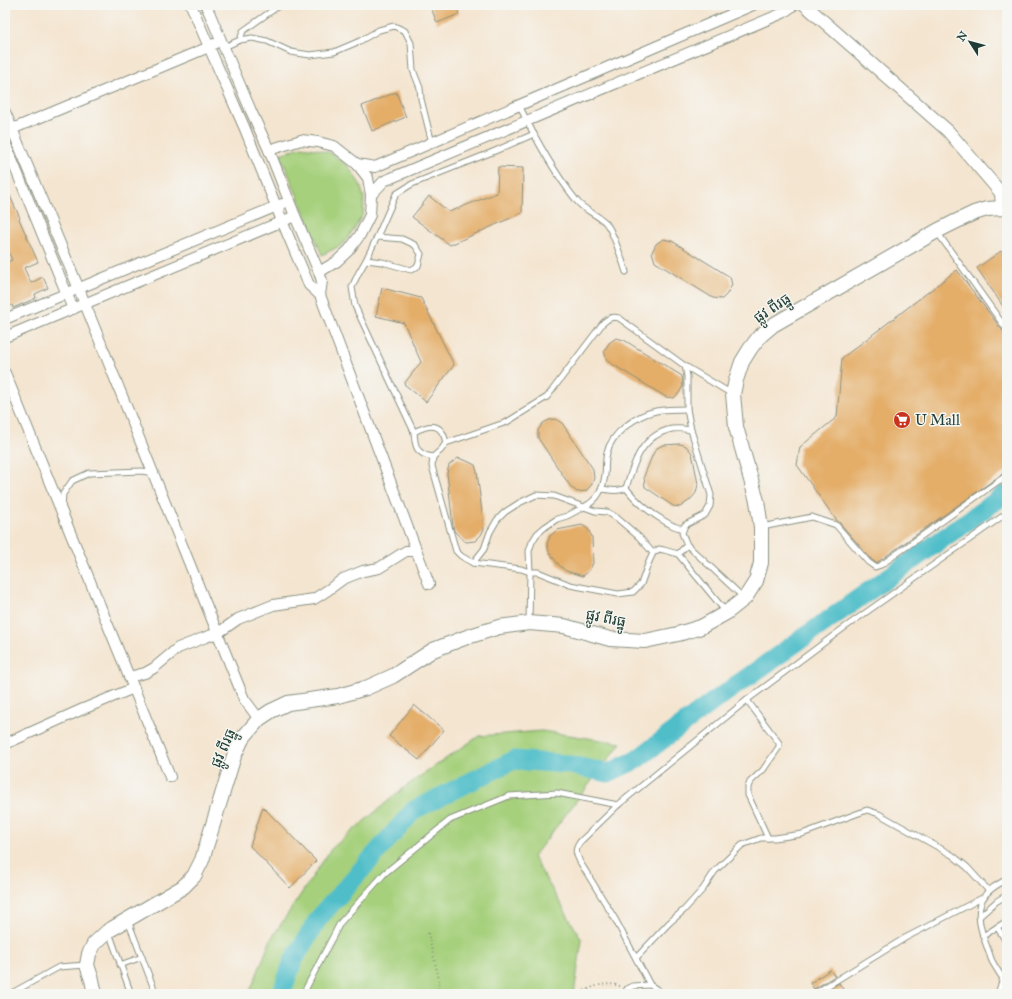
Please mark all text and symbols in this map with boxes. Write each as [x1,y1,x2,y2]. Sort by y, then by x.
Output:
north arrow [950,22,990,62]
text: N [954,28,971,44]
street label: ផ្លូវ ពីរធ្នូ [750,289,797,331]
supermarket icon: U Mall [892,410,912,430]
place label: U Mall [915,411,961,429]
street label: ផ្លូវ ពីរធ្នូ [583,605,628,635]
street label: ផ្លូវ ពីរធ្នូ [206,726,244,772]

